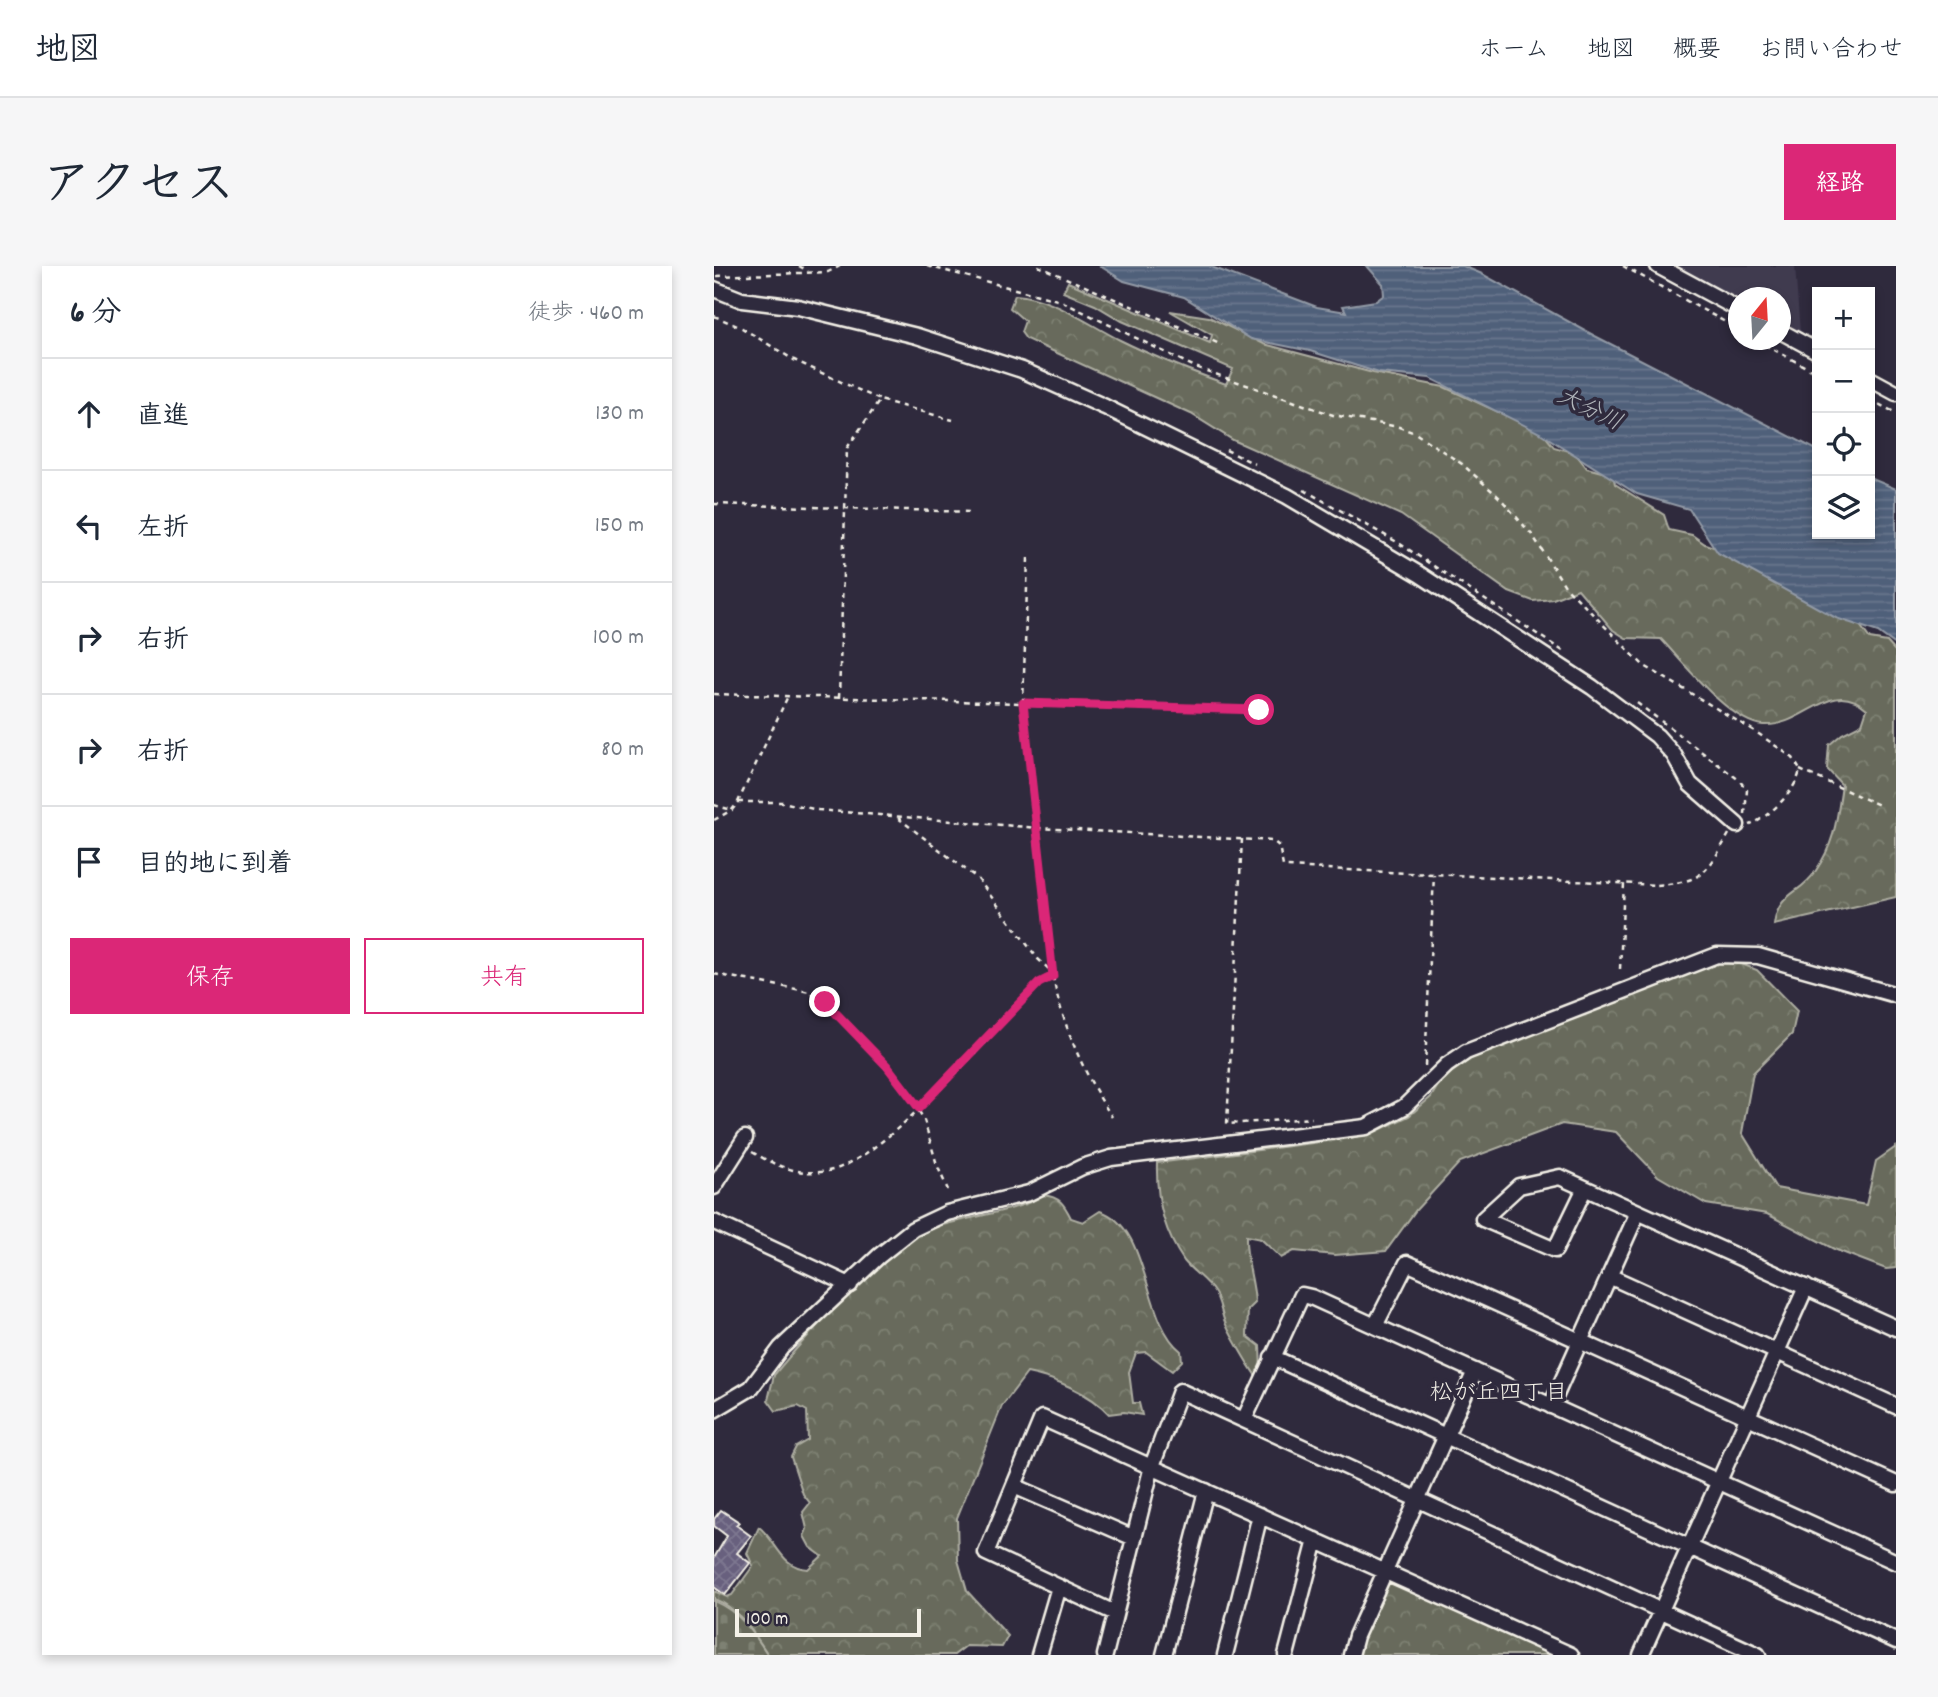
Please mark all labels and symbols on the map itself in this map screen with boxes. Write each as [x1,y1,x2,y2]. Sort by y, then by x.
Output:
north arrow [1728,287,1791,350]
water label: 大分川 [1551,381,1627,441]
route start [1243,694,1274,725]
route end [809,986,840,1017]
district label: 松が丘四丁目 [1430,1378,1568,1411]
scale bar [735,1606,920,1638]

